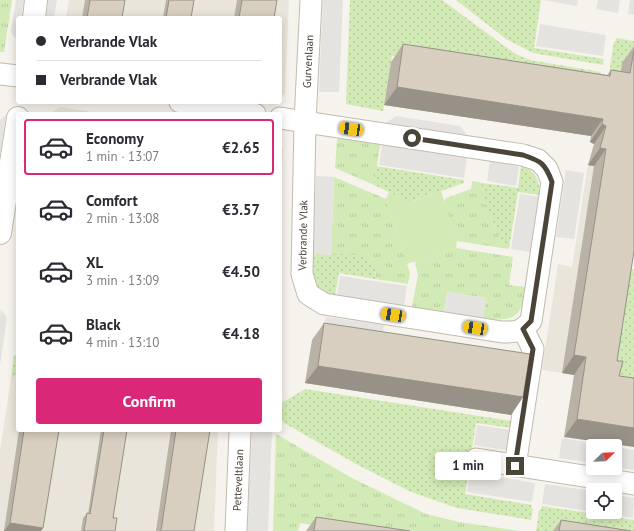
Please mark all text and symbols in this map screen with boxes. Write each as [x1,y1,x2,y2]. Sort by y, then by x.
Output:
text: Verbrande Vlak [60,32,157,51]
street label: Gurvenlaan [300,34,316,88]
text: Verbrande Vlak [60,70,157,89]
car [338,121,364,137]
icon: car [38,129,74,165]
text: Economy [86,129,144,148]
route start [403,129,421,147]
text: €2.65 [222,138,260,157]
text: 1 min · 13:07 [86,148,159,165]
icon: car [38,191,74,227]
text: Comfort [86,191,138,210]
street label: Verbrande Vlak [295,199,310,272]
text: €3.57 [222,200,260,219]
text: 2 min · 13:08 [86,210,159,227]
icon: car [38,253,74,289]
text: XL [86,253,103,272]
text: €4.50 [222,262,260,281]
text: 3 min · 13:09 [86,272,159,289]
car [380,307,406,323]
icon: car [38,315,74,351]
text: Black [86,315,121,334]
car [462,320,488,336]
text: €4.18 [222,324,260,343]
text: 4 min · 13:10 [86,334,159,351]
button: Confirm [36,378,262,424]
north arrow [586,439,622,475]
map controls [586,439,622,519]
street label: Petteveltlaan [230,449,246,511]
callout: 1 min [435,452,501,480]
text: 1 min [452,457,484,474]
route end [506,457,524,475]
button: locate [586,483,622,519]

